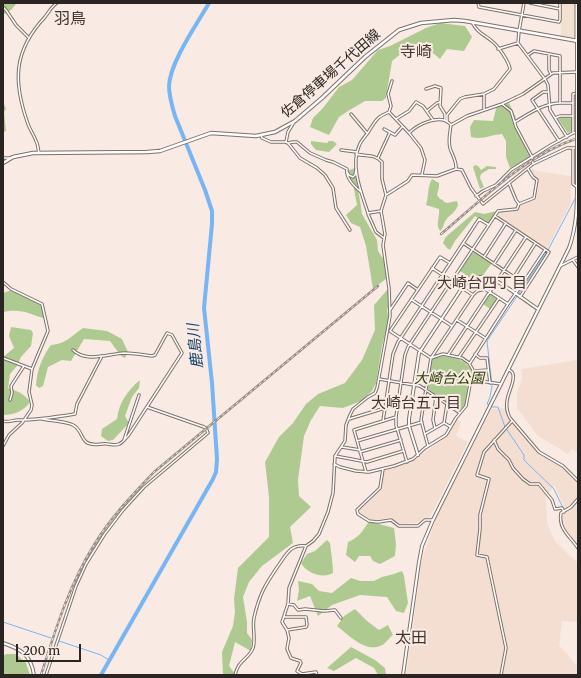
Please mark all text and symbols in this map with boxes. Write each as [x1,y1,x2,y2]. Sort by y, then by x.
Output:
district label: 羽鳥 [54,9,86,29]
street label: 佐倉停車場千代田線 [278,26,384,122]
district label: 寺崎 [400,42,432,62]
district label: 大崎台四丁目 [437,275,527,293]
water label: 鹿島川 [185,323,207,369]
park label: 大崎台公園 [414,371,484,387]
district label: 大崎台五丁目 [371,395,461,413]
district label: 太田 [395,628,427,648]
scale bar [18,636,83,662]
text: 200 m [23,643,60,658]

